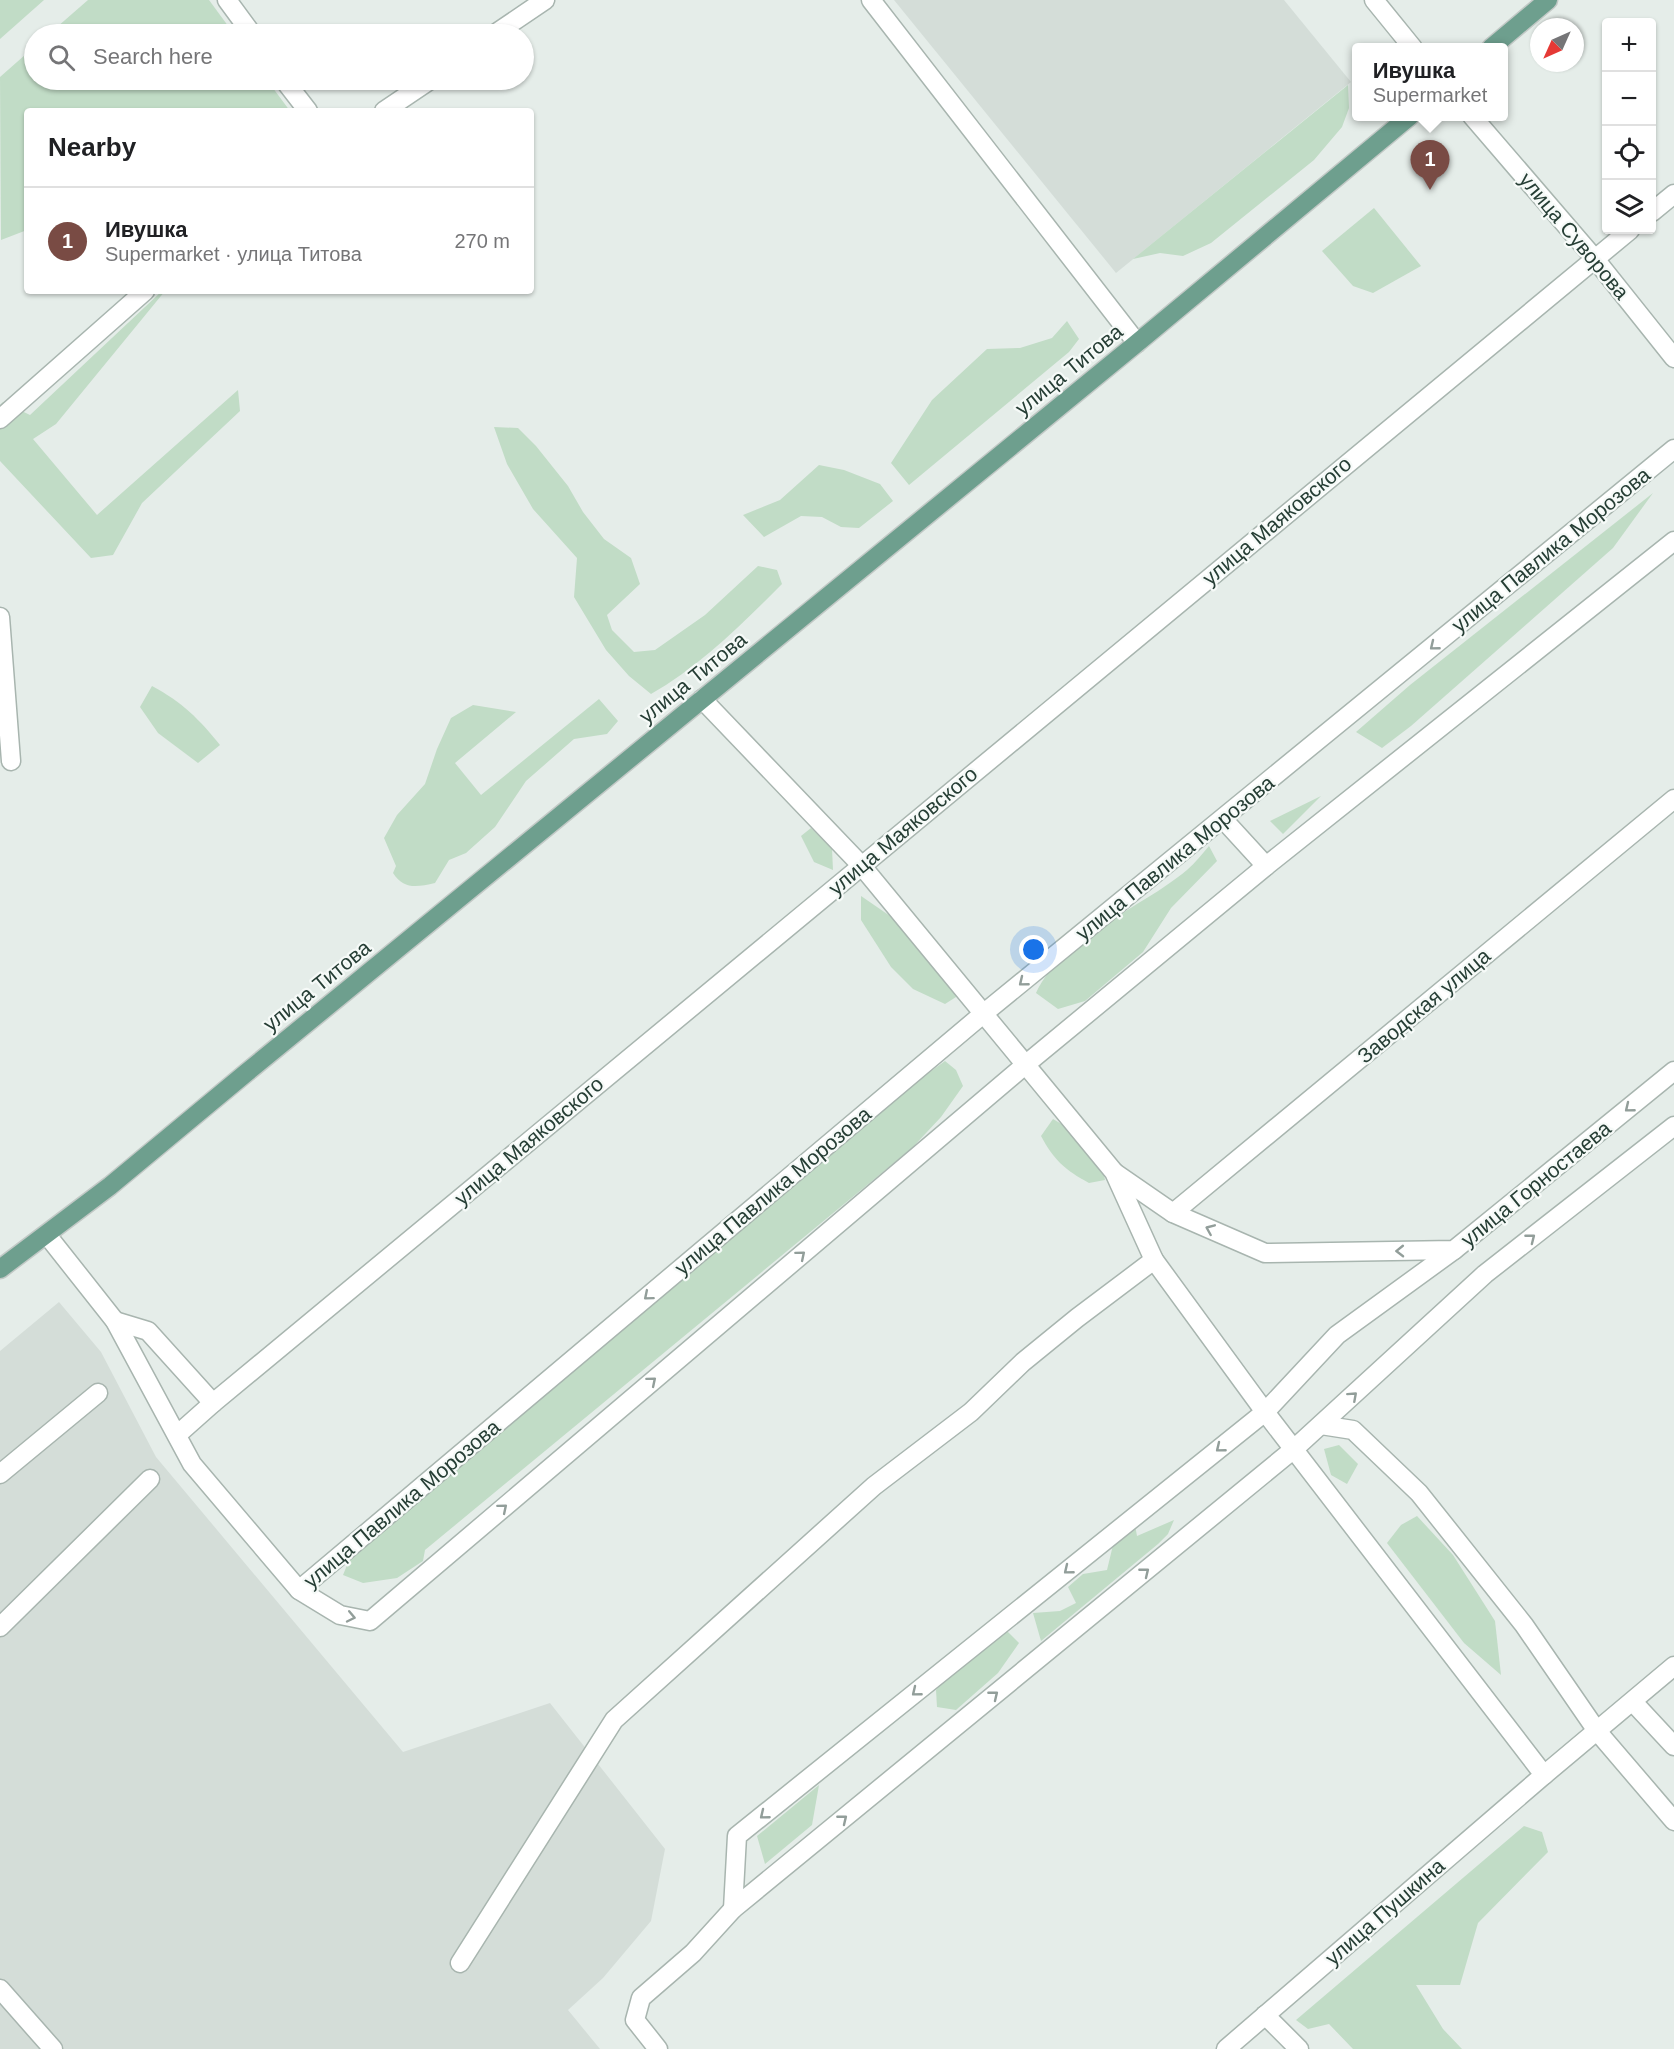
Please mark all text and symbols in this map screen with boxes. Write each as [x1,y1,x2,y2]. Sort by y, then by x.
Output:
north arrow [1530,18,1584,72]
map controls [1602,18,1656,234]
button: + [1602,18,1656,72]
search box [24,24,534,90]
icon: search [45,41,78,74]
popup [1352,43,1508,121]
text: Search here [93,44,213,69]
text: Ивушка [1373,58,1455,83]
button: − [1602,72,1656,126]
text: Supermarket [1373,84,1487,106]
button: locate [1602,126,1656,180]
text: Nearby [48,132,136,162]
pin: 1 [1410,140,1450,190]
street label: улица Суворова [1515,168,1634,304]
button: layers [1602,180,1656,234]
text: Ивушка [105,217,188,242]
text: 1 [62,230,73,252]
text: 270 m [454,230,510,252]
text: Supermarket · улица Титова [105,243,362,265]
street label: улица Титова [1011,319,1127,420]
street label: улица Маяковского [1198,452,1356,589]
street label: улица Павлика Морозова [1447,462,1655,637]
street label: улица Титова [635,627,751,728]
one-way arrow [1430,639,1441,650]
street label: улица Маяковского [824,762,982,899]
street label: улица Павлика Морозова [1071,770,1279,945]
street label: улица Титова [259,935,375,1036]
your location [1019,935,1048,964]
street label: Заводская улица [1353,943,1495,1068]
one-way arrow [1019,975,1030,986]
street label: улица Маяковского [450,1072,608,1209]
one-way arrow [1624,1101,1635,1112]
street label: улица Павлика Морозова [670,1102,875,1279]
street label: улица Горностаева [1456,1116,1615,1251]
one-way arrow [1205,1224,1216,1236]
one-way arrow [1525,1235,1536,1246]
one-way arrow [1396,1245,1405,1257]
one-way arrow [794,1251,805,1262]
one-way arrow [644,1289,655,1300]
one-way arrow [645,1378,656,1389]
one-way arrow [1346,1392,1357,1403]
street label: улица Павлика Морозова [299,1415,504,1592]
one-way arrow [1216,1441,1227,1452]
one-way arrow [496,1504,507,1515]
one-way arrow [1064,1563,1075,1574]
one-way arrow [1138,1568,1149,1579]
one-way arrow [345,1610,355,1623]
one-way arrow [912,1685,923,1696]
one-way arrow [987,1692,998,1703]
one-way arrow [760,1807,771,1818]
one-way arrow [836,1815,847,1826]
street label: улица Пушкина [1320,1853,1449,1970]

